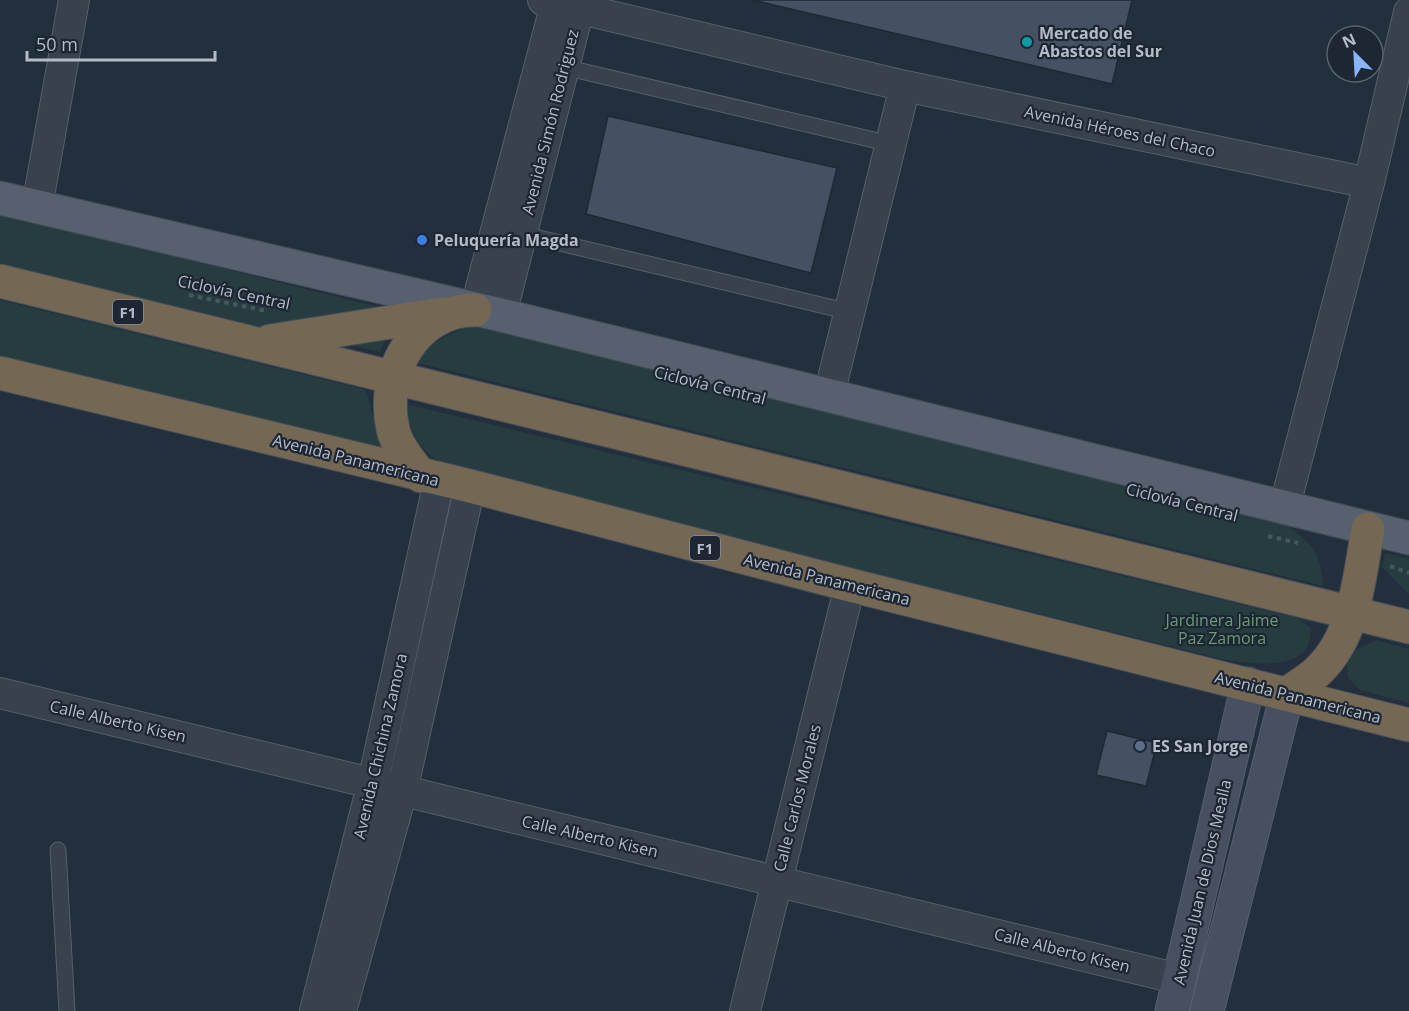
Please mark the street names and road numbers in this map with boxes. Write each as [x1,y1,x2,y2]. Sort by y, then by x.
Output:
street label: Avenida Simón Rodriguez [516,27,584,217]
street label: Avenida Héroes del Chaco [1023,100,1217,162]
street label: Ciclovía Central [176,269,292,315]
road number: F1 [113,300,143,324]
street label: Ciclovía Central [652,360,768,410]
street label: Avenida Panamericana [271,429,441,491]
street label: Ciclovía Central [1124,477,1240,527]
road number: F1 [690,536,720,560]
street label: Avenida Panamericana [742,548,912,610]
street label: Avenida Chichina Zamora [348,651,412,841]
street label: Avenida Panamericana [1213,666,1383,728]
street label: Calle Alberto Kisen [48,695,188,747]
street label: Calle Carlos Morales [768,722,826,874]
street label: Avenida Juan de Dios Mealla [1168,777,1236,987]
street label: Calle Alberto Kisen [520,810,660,862]
street label: Calle Alberto Kisen [992,922,1132,978]

